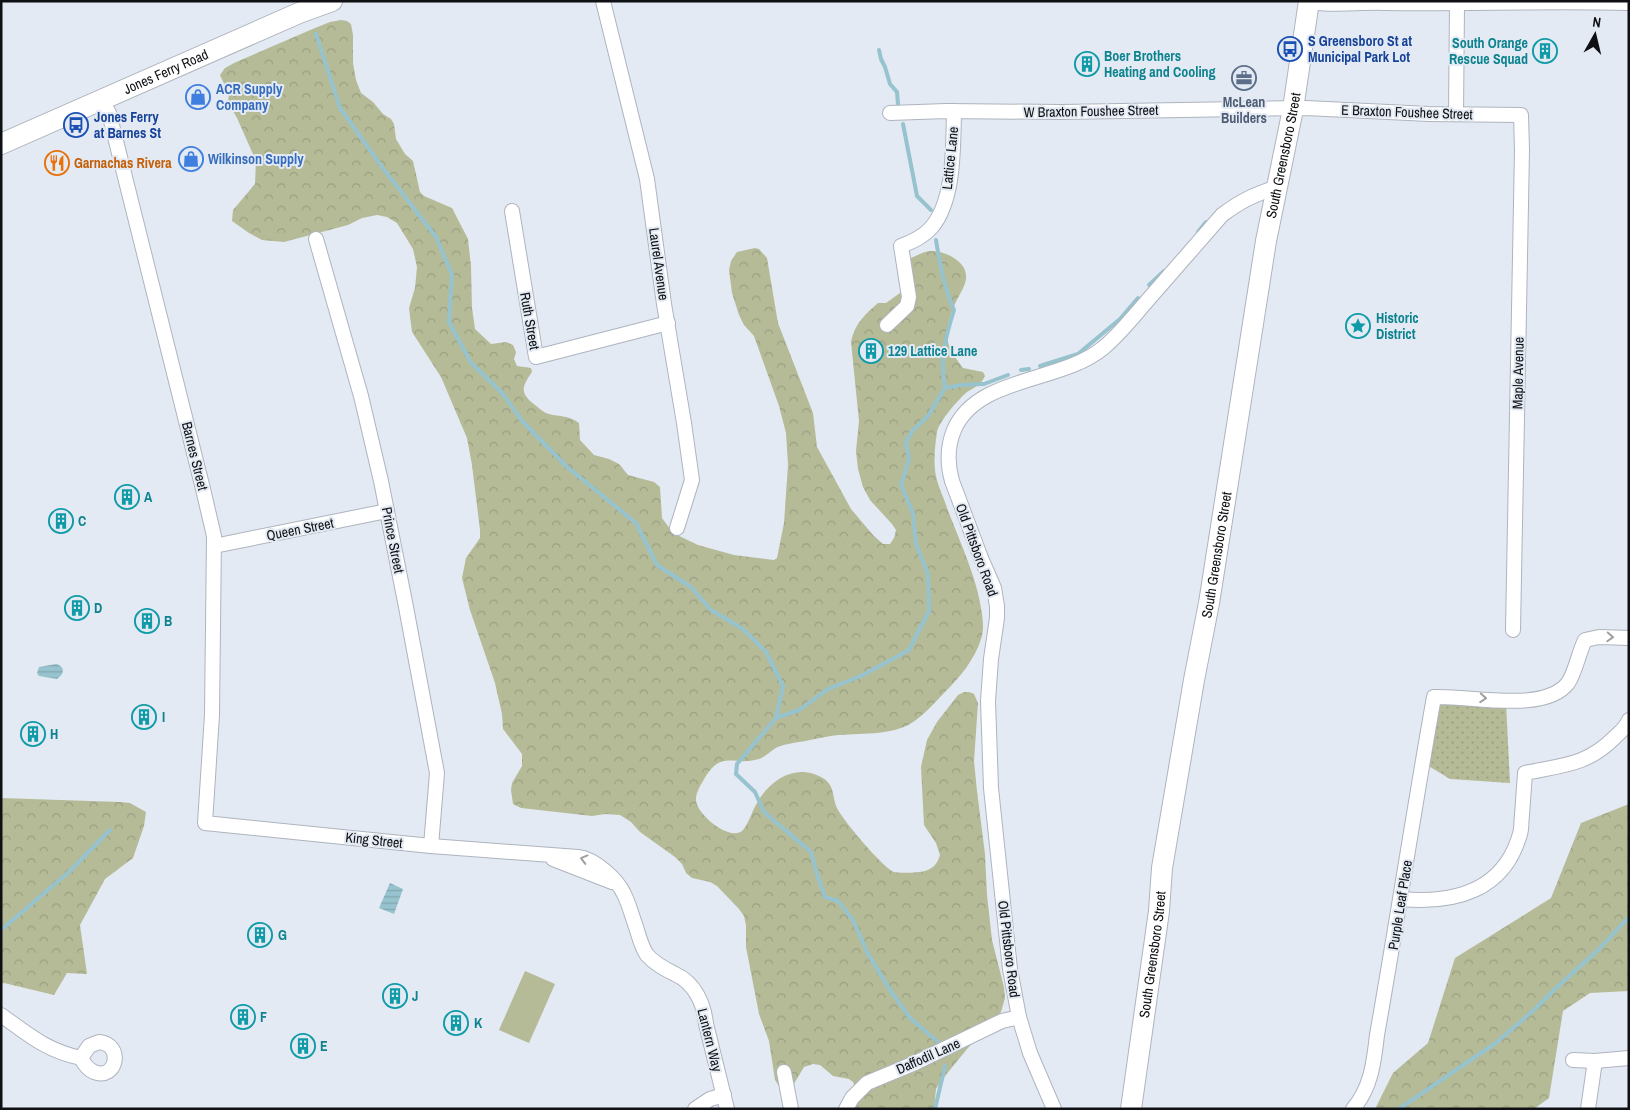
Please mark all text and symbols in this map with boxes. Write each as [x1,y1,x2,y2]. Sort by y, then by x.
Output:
north arrow [1570,10,1620,60]
text: N [1591,13,1602,32]
place label: S Greensboro St at Municipal Park Lot [1308,32,1412,66]
place label: South Orange Rescue Squad [1449,34,1528,68]
bus stop icon: S Greensboro St at Municipal Park Lot [1277,36,1303,62]
building icon: South Orange Rescue Squad [1532,38,1558,64]
street label: Jones Ferry Road [121,45,211,98]
place label: Boer Brothers Heating and Cooling [1104,47,1216,81]
building icon: Boer Brothers Heating and Cooling [1074,51,1100,77]
office icon: McLean Builders [1231,65,1257,91]
place label: ACR Supply Company [216,80,283,114]
shop icon: ACR Supply Company [185,84,211,110]
street label: South Greensboro Street [1262,91,1304,220]
place label: McLean Builders [1221,93,1267,127]
street label: W Braxton Foushee Street [1023,101,1159,121]
street label: E Braxton Foushee Street [1341,101,1473,123]
place label: Jones Ferry at Barnes St [94,108,161,142]
bus stop icon: Jones Ferry at Barnes St [63,112,89,138]
street label: Lattice Lane [938,126,962,190]
shop icon: Wilkinson Supply [178,146,204,172]
restaurant icon: Garnachas Rivera [44,150,70,176]
place label: Wilkinson Supply [208,150,304,168]
place label: Garnachas Rivera [74,154,172,172]
street label: Laurel Avenue [645,226,673,302]
street label: Ruth Street [516,291,544,351]
place label: Historic District [1376,309,1419,343]
place icon: Historic District [1345,313,1371,339]
street label: Maple Avenue [1508,337,1528,409]
building icon: 129 Lattice Lane [858,338,884,364]
place label: 129 Lattice Lane [888,342,977,360]
street label: Barnes Street [178,420,212,492]
building icon: A [114,484,140,510]
place label: A [144,488,153,506]
street label: South Greensboro Street [1197,490,1235,620]
street label: Old Pittsboro Road [952,501,1002,599]
street label: Prince Street [378,505,408,575]
building icon: C [48,508,74,534]
place label: C [78,512,86,530]
street label: Queen Street [265,514,335,544]
building icon: D [64,595,90,621]
place label: D [94,599,102,617]
building icon: B [134,608,160,634]
place label: B [164,612,172,630]
one-way arrow [1607,632,1615,643]
one-way arrow [1479,693,1487,704]
building icon: I [131,704,157,730]
place label: I [162,708,165,726]
building icon: H [20,721,46,747]
place label: H [50,725,58,743]
street label: King Street [344,828,404,852]
one-way arrow [580,854,588,865]
street label: Purple Leaf Place [1384,859,1416,951]
street label: South Greensboro Street [1135,890,1169,1019]
street label: Old Pittsboro Road [994,899,1024,999]
building icon: G [247,922,273,948]
place label: G [278,926,287,944]
building icon: J [382,983,408,1009]
place label: J [412,987,418,1005]
building icon: F [230,1004,256,1030]
street label: Lantern Way [693,1006,727,1074]
place label: F [260,1008,267,1026]
building icon: K [443,1010,469,1036]
place label: K [474,1014,483,1032]
building icon: E [290,1033,316,1059]
street label: Daffodil Lane [893,1034,963,1078]
place label: E [320,1037,328,1055]

